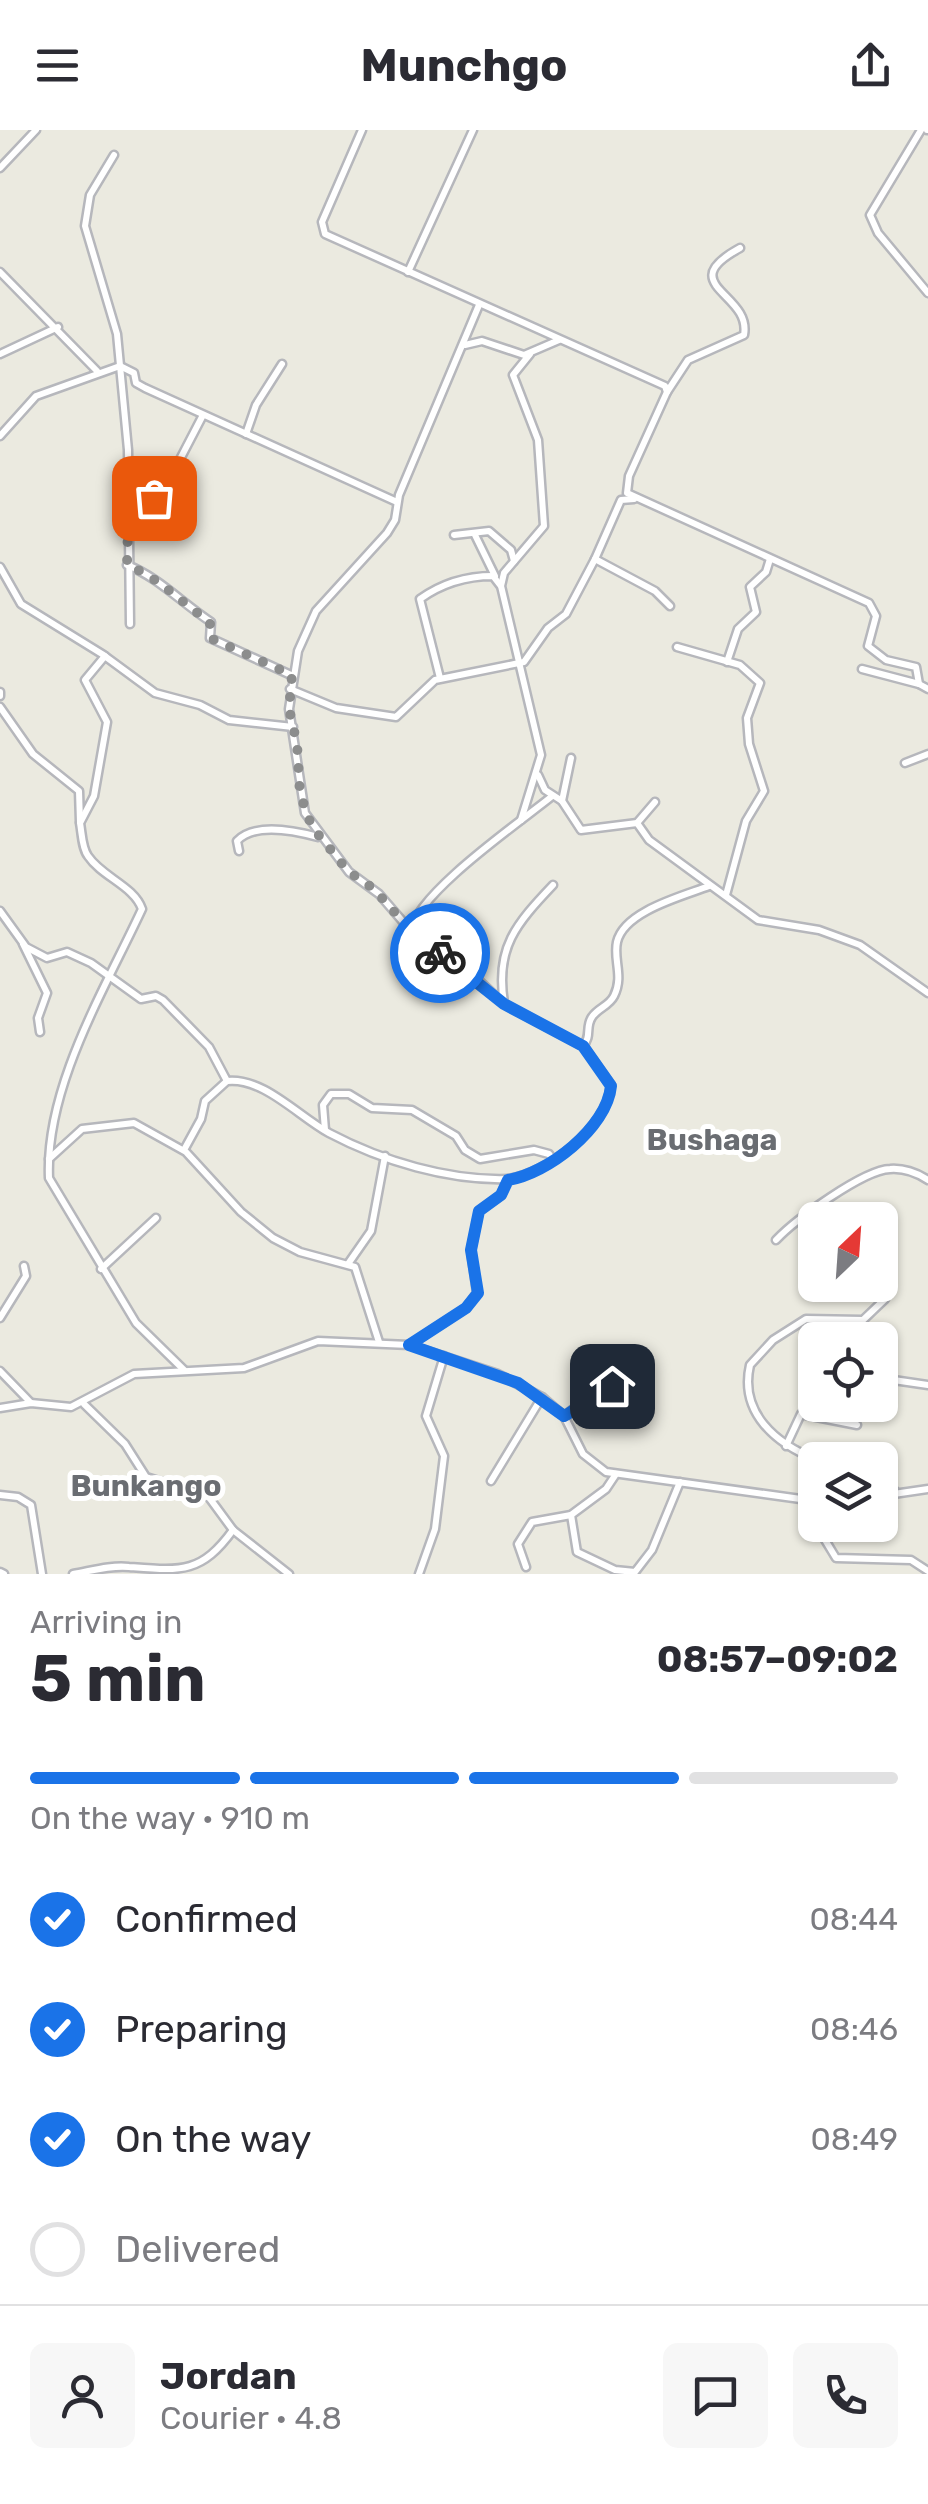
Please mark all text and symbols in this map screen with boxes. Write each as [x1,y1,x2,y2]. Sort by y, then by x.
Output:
icon: menu [30,38,85,93]
icon: share [843,38,898,93]
text: Munchgo [361,39,567,92]
pin [112,456,197,541]
icon: bag [127,471,182,526]
courier [390,903,490,1003]
icon: bike [413,926,468,981]
district label: Bushaga [647,1122,777,1158]
north arrow [798,1202,898,1302]
map controls [798,1202,898,1542]
button: locate [798,1322,898,1422]
pin [570,1344,655,1429]
icon: home [585,1359,640,1414]
button: layers [798,1442,898,1542]
district label: Bunkango [70,1468,222,1504]
text: Arriving in [30,1603,182,1641]
text: 08:57–09:02 [657,1636,898,1682]
text: 5 min [30,1640,206,1717]
text: On the way · 910 m [30,1799,310,1837]
icon: check [30,1892,85,1947]
text: Confirmed [115,1896,298,1942]
text: 08:44 [809,1900,898,1938]
icon: check [30,2002,85,2057]
text: Preparing [115,2006,288,2052]
text: 08:46 [810,2010,898,2048]
icon: check [30,2112,85,2167]
text: On the way [115,2116,311,2162]
text: 08:49 [811,2120,898,2158]
text: Delivered [115,2226,280,2272]
button: person [30,2343,135,2448]
button: chat [663,2343,768,2448]
button: phone [793,2343,898,2448]
text: Jordan [160,2353,297,2399]
text: Courier · 4.8 [160,2399,342,2437]

